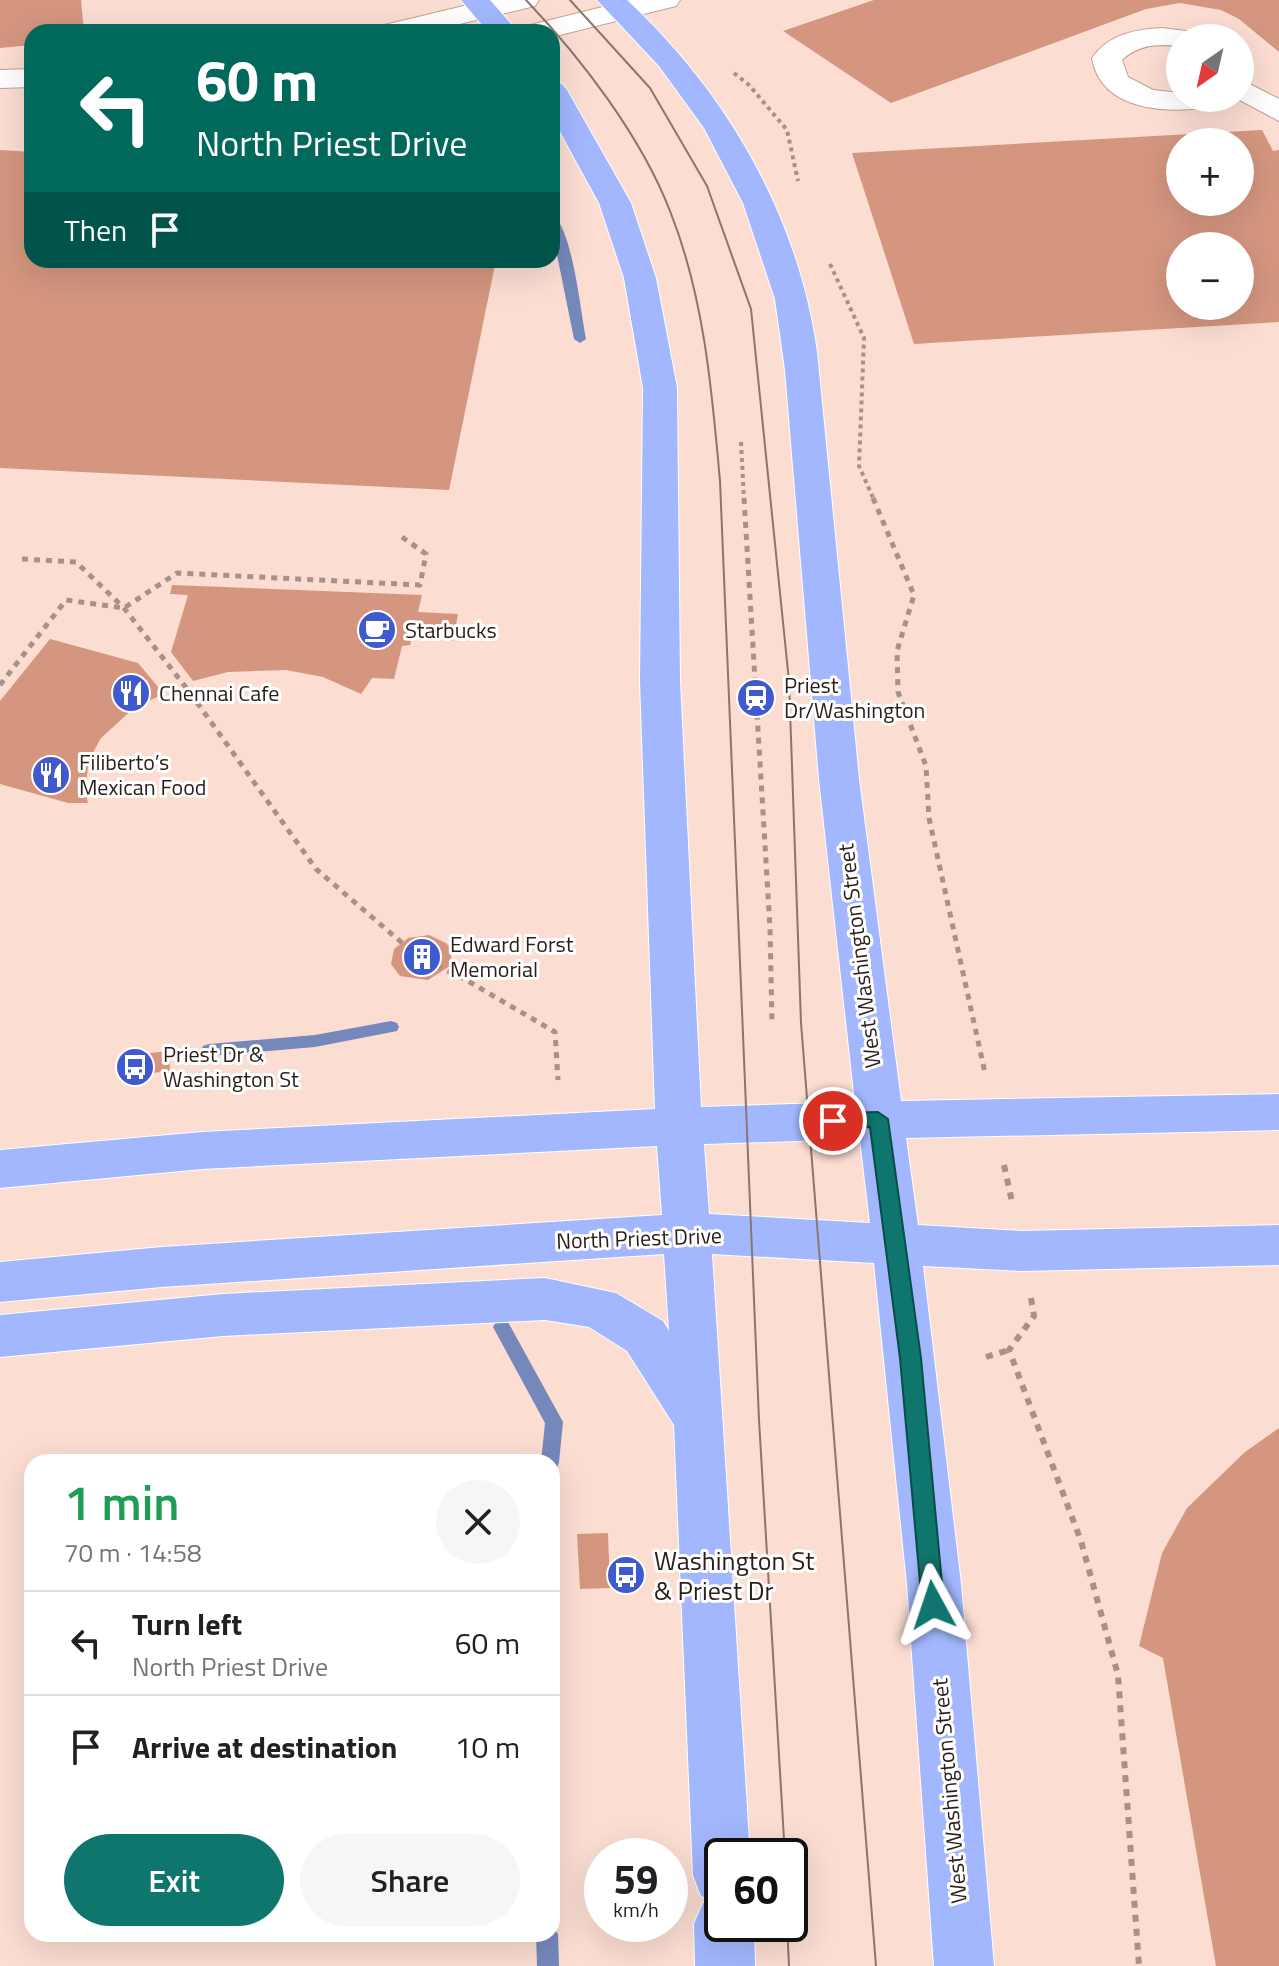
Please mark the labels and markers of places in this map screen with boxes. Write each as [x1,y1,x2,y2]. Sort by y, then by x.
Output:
cafe icon: Starbucks [356,609,398,651]
place label: Starbucks [405,613,497,647]
place label: Priest Dr/Washington [784,668,925,727]
restaurant icon: Chennai Cafe [110,672,152,714]
place label: Chennai Cafe [159,676,279,710]
station icon: Priest Dr/Washington [735,677,777,719]
place label: Filiberto’s Mexican Food [79,745,206,804]
restaurant icon: Filiberto’s Mexican Food [30,754,72,796]
place label: Edward Forst Memorial [450,927,574,986]
building icon: Edward Forst Memorial [401,936,443,978]
place label: Priest Dr & Washington St [163,1037,299,1096]
bus stop icon: Priest Dr & Washington St [114,1046,156,1088]
pin [799,1087,867,1155]
place label: Washington St & Priest Dr [654,1541,814,1610]
bus stop icon: Washington St & Priest Dr [605,1554,647,1596]

